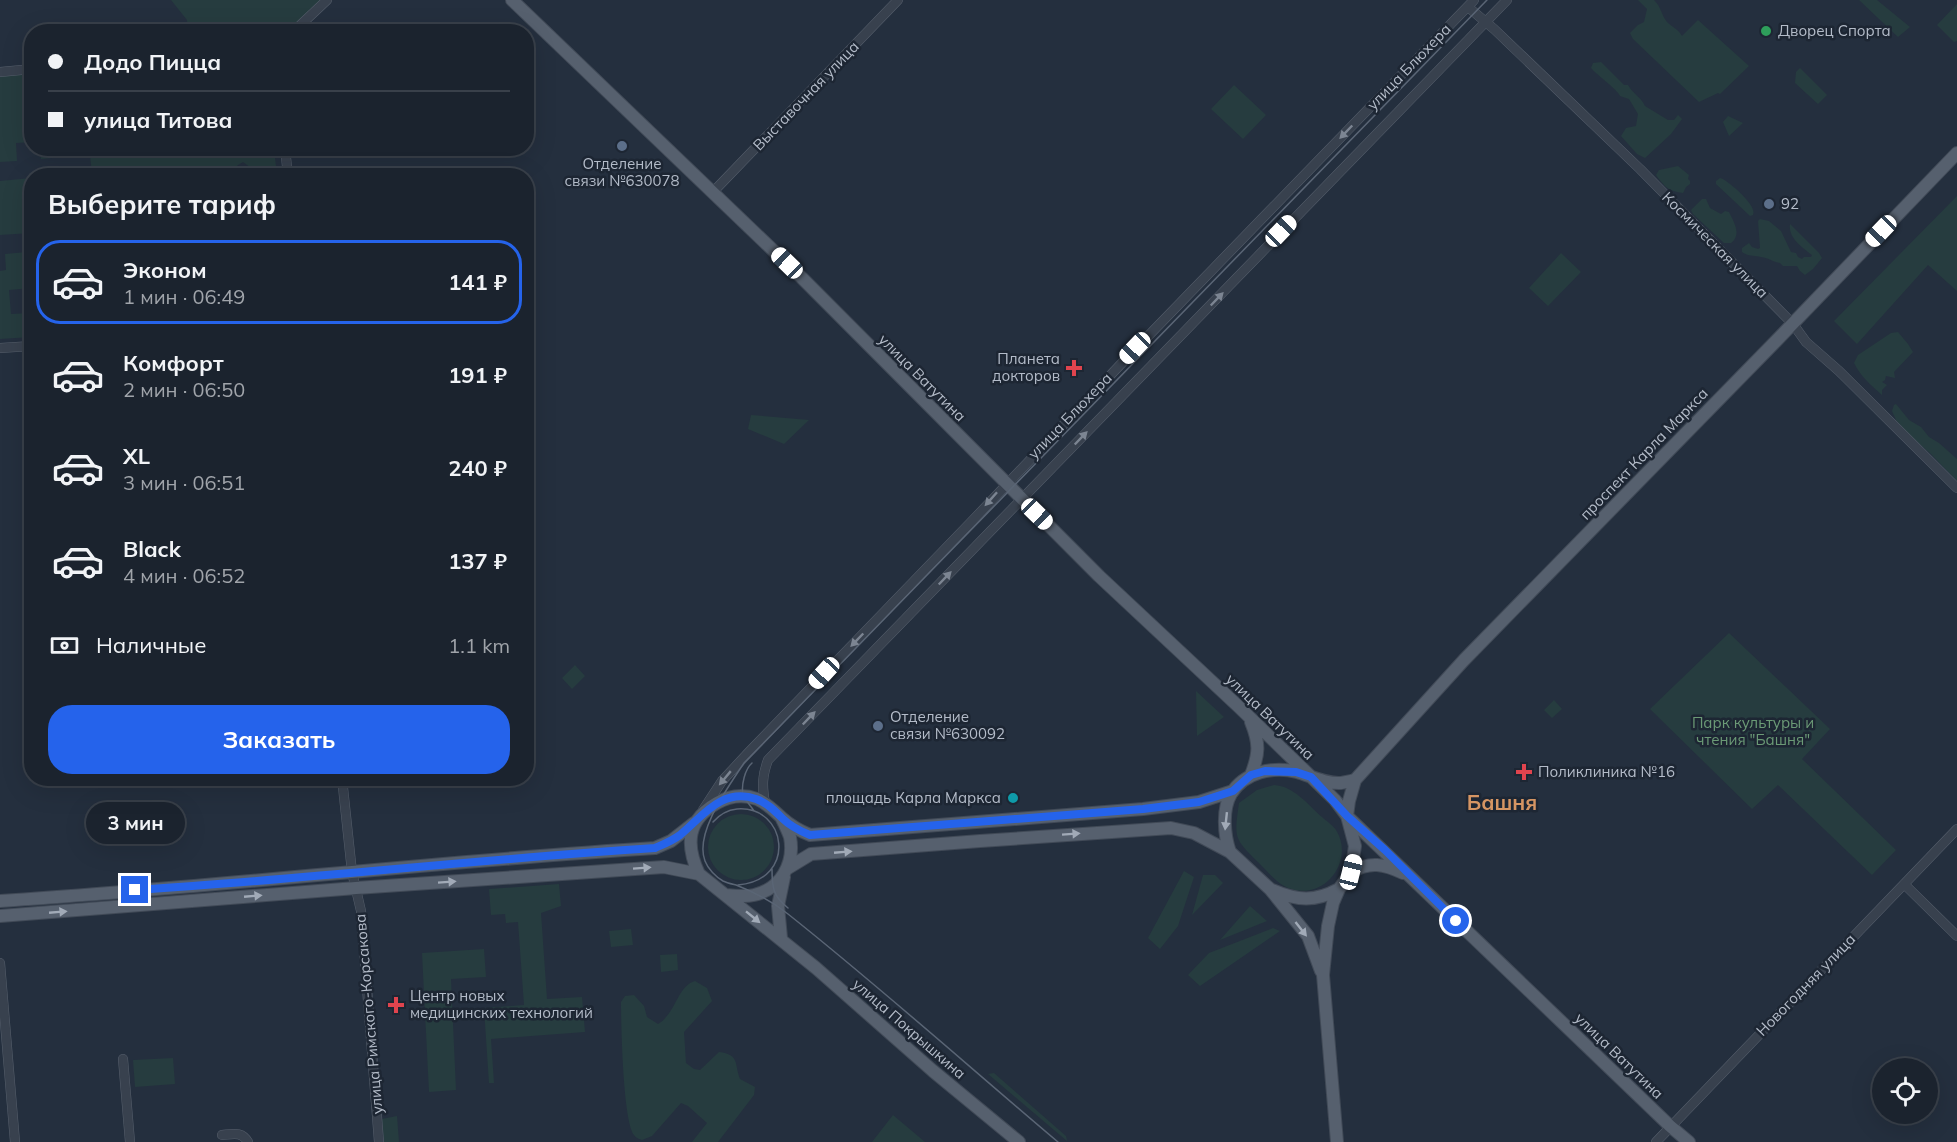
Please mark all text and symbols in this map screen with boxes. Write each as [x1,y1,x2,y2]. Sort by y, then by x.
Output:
street label: улица Блюхера [1363,19,1455,114]
place label: Дворец Спорта [1778,21,1891,40]
marker: Дворец Спорта [1759,24,1773,38]
street label: Выставочная улица [749,37,863,154]
text: Додо Пицца [84,48,221,76]
text: улица Титова [84,106,232,134]
one-way arrow [1339,125,1353,139]
marker: Отделение связи №630078 [615,139,629,153]
place label: Отделение связи №630078 [565,154,679,190]
text: Выберите тариф [48,187,276,221]
street label: Космическая улица [1658,188,1772,302]
place label: 92 [1781,194,1799,213]
marker: 92 [1762,197,1776,211]
car [1262,212,1300,250]
car [1862,212,1900,250]
car [768,244,806,282]
icon: car [51,255,105,309]
text: Эконом [123,256,207,284]
text: 141 ₽ [448,268,507,296]
text: 1 мин · 06:49 [123,284,245,309]
one-way arrow [1209,292,1223,306]
car [1116,329,1154,367]
street label: улица Ватутина [875,330,970,425]
icon: car [51,348,105,402]
text: Комфорт [123,349,224,377]
place label: Планета докторов [992,349,1060,385]
marker: Планета докторов [1065,359,1083,377]
text: 191 ₽ [448,361,507,389]
street label: улица Блюхера [1024,368,1116,463]
text: 2 мин · 06:50 [123,377,245,402]
street label: проспект Карла Маркса [1576,384,1712,524]
one-way arrow [1073,432,1087,446]
icon: car [51,441,105,495]
text: XL [123,442,150,470]
text: 240 ₽ [448,454,507,482]
text: 3 мин · 06:51 [123,470,245,495]
one-way arrow [985,492,999,506]
car [1018,495,1056,533]
icon: car [51,534,105,588]
text: Black [123,535,181,563]
text: 137 ₽ [448,547,507,575]
text: 4 мин · 06:52 [123,563,245,588]
one-way arrow [937,572,951,586]
icon: cash [48,629,81,662]
text: Наличные [96,631,206,659]
one-way arrow [850,632,864,646]
text: 1.1 km [448,633,510,658]
car [805,654,843,692]
street label: улица Ватутина [1222,670,1319,764]
button: Заказать [48,705,510,774]
place label: Отделение связи №630092 [890,707,1005,743]
one-way arrow [802,711,816,726]
park label: Парк культуры и чтения "Башня" [1692,713,1814,749]
marker: Отделение связи №630092 [871,719,885,733]
place label: Поликлиника №16 [1538,762,1675,781]
marker: Поликлиника №16 [1515,763,1533,781]
one-way arrow [719,770,732,786]
place label: площадь Карла Маркса [826,788,1001,807]
district label: Башня [1467,789,1537,815]
marker: площадь Карла Маркса [1006,791,1020,805]
callout: 3 мин [86,803,184,845]
text: 3 мин [107,810,164,835]
one-way arrow [1221,812,1230,831]
one-way arrow [1062,830,1081,839]
one-way arrow [833,847,852,857]
car [1338,852,1364,892]
one-way arrow [632,864,651,873]
route end [121,876,148,903]
one-way arrow [438,877,457,887]
one-way arrow [243,892,262,901]
one-way arrow [49,907,68,917]
route start [1442,907,1469,934]
one-way arrow [745,910,761,923]
street label: улица Римского-Корсакова [350,913,387,1115]
one-way arrow [1295,921,1307,936]
street label: Новогодняя улица [1752,930,1859,1040]
street label: улица Покрышкина [849,974,970,1083]
place label: Центр новых медицинских технологий [410,986,593,1022]
marker: Центр новых медицинских технологий [387,996,405,1014]
street label: улица Ватутина [1571,1009,1668,1103]
map controls [1872,1058,1938,1124]
button: locate [1872,1058,1938,1124]

